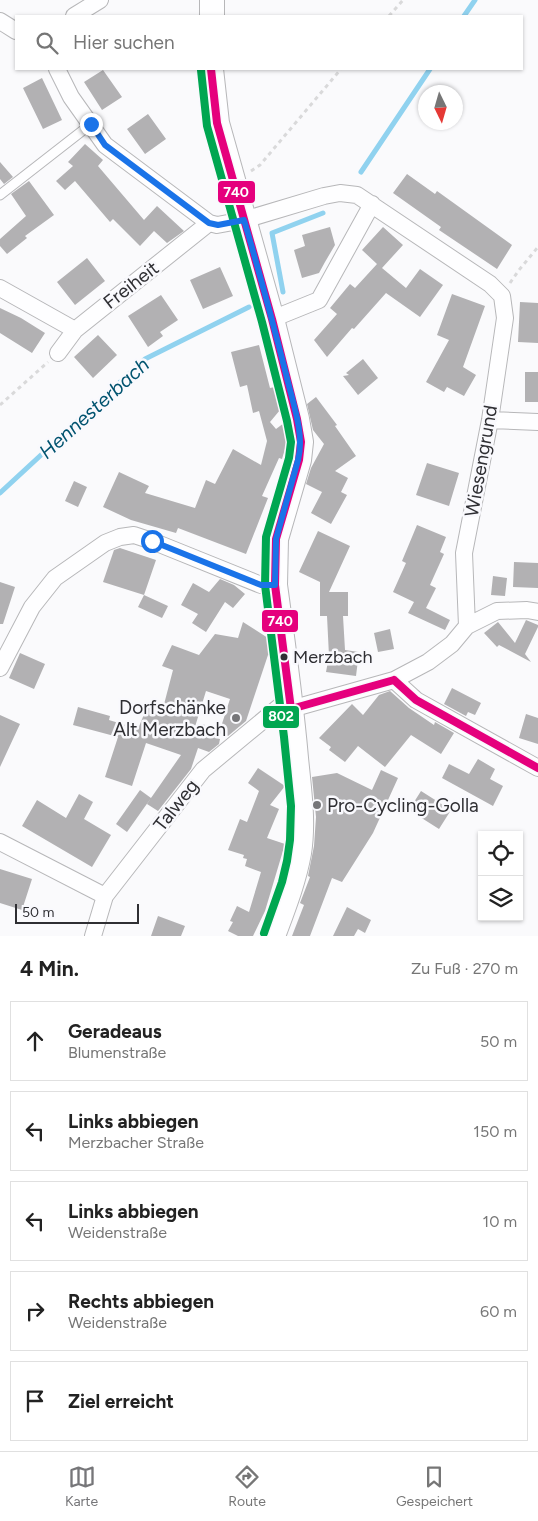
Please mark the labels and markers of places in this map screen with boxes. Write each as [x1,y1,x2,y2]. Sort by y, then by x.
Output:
place label: Merzbach [293,646,373,668]
marker: Merzbach [279,652,289,662]
place label: Dorfschänke Alt Merzbach [113,696,226,741]
marker: Dorfschänke Alt Merzbach [230,712,242,724]
place label: Pro-Cycling-Golla [327,794,479,817]
marker: Pro-Cycling-Golla [311,799,323,811]

